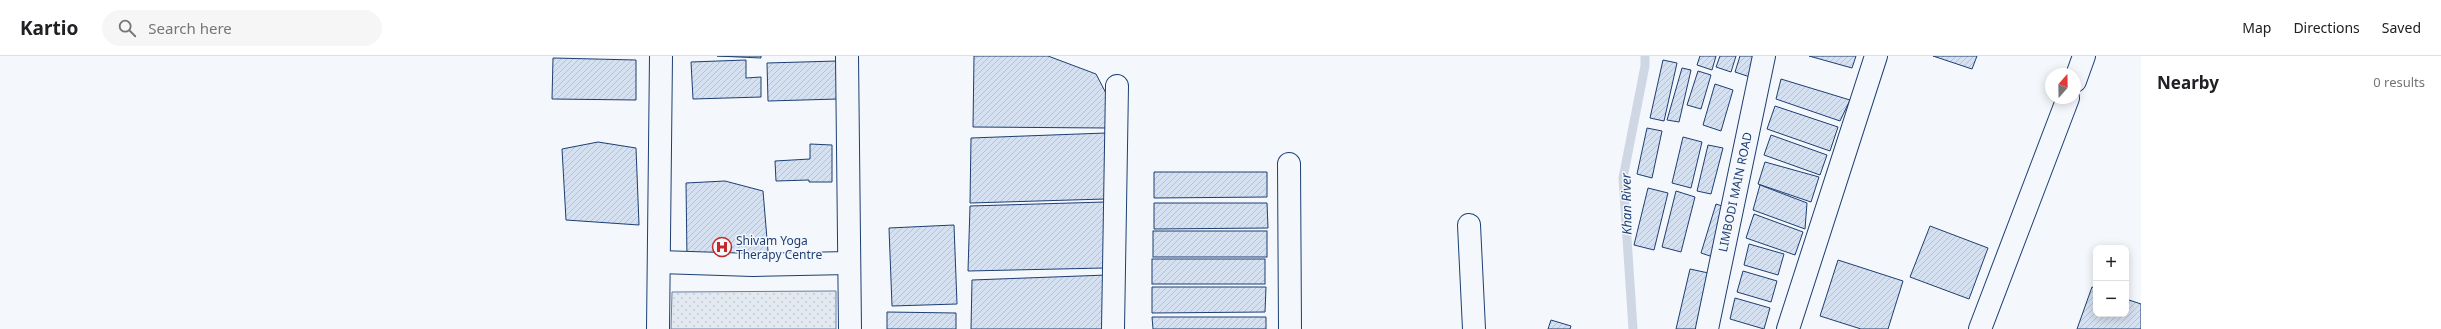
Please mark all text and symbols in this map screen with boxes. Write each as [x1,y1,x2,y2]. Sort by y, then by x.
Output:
search box [102,10,382,46]
text: Kartio [20,15,78,41]
icon: search [116,17,138,39]
text: Search here [148,18,232,38]
text: Map [2242,18,2271,37]
text: Directions [2293,18,2360,37]
text: Saved [2382,18,2421,37]
north arrow [2045,68,2081,104]
text: Nearby [2157,71,2219,94]
text: 0 results [2373,73,2425,91]
street label: LIMBODI MAIN ROAD [1714,130,1756,254]
water label: Khan River [1616,172,1636,235]
place label: Shivam Yoga Therapy Centre [736,232,823,263]
hospital icon: Shivam Yoga Therapy Centre [711,236,733,258]
map controls [2093,245,2129,317]
button: + [2093,245,2129,281]
button: − [2093,281,2129,317]

